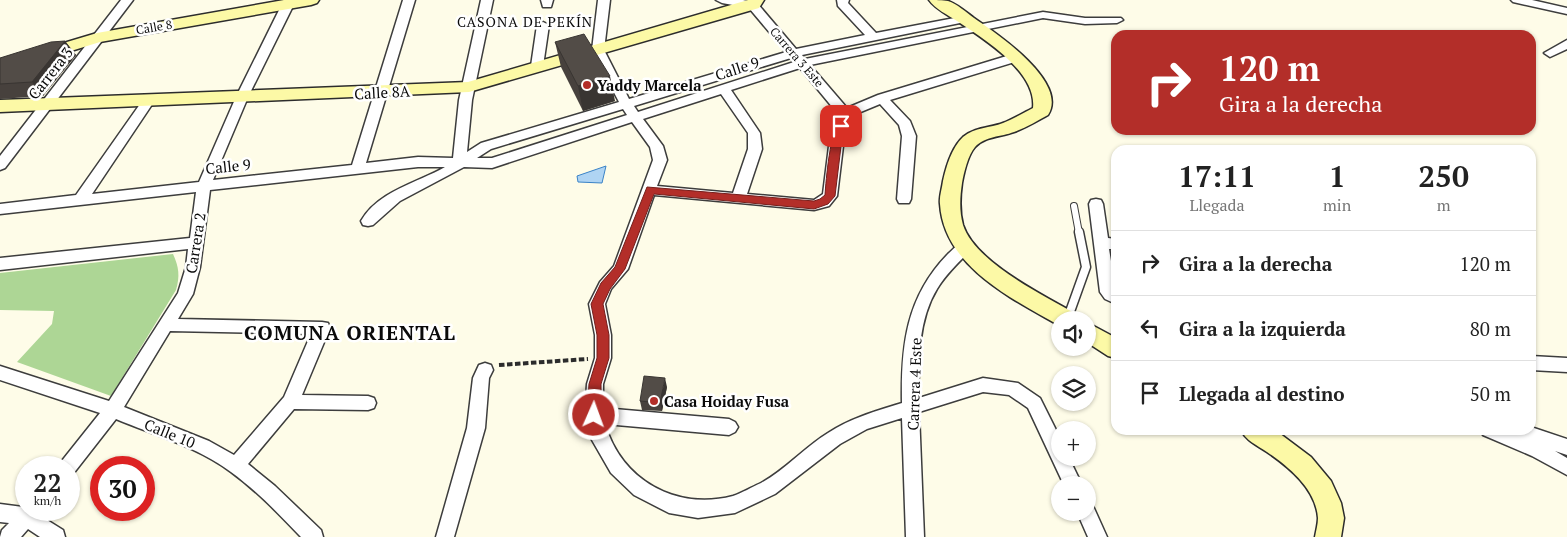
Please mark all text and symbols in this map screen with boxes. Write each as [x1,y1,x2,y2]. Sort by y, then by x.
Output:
district label: CASONA DE PEKÍN [457,12,593,31]
street label: Calle 8 [135,16,173,38]
street label: Carrera 3 Este [767,24,827,90]
street label: Carrera 3 [23,43,77,103]
text: 120 m [1219,45,1320,91]
icon: right [1136,50,1201,115]
street label: Calle 9 [712,51,762,85]
place label: Yaddy Marcela [597,75,702,95]
marker: Yaddy Marcela [581,79,593,91]
street label: Calle 8A [354,81,411,103]
text: Gira a la derecha [1219,89,1382,118]
pin [820,105,862,147]
icon: arrive [827,112,855,140]
street label: Calle 9 [204,154,252,178]
text: 17:11 [1178,156,1256,196]
text: 1 [1329,156,1346,196]
text: 250 [1418,156,1469,196]
text: Llegada [1189,194,1245,216]
text: min [1323,194,1351,216]
text: m [1437,194,1450,216]
street label: Carrera 2 [180,211,210,275]
icon: right [1136,249,1164,277]
text: Gira a la derecha [1179,251,1332,276]
text: 120 m [1460,251,1511,276]
map controls [1051,311,1096,521]
button: sound [1051,311,1096,356]
icon: left [1136,314,1164,342]
text: Gira a la izquierda [1179,316,1346,341]
text: 80 m [1470,316,1511,341]
district label: COMUNA ORIENTAL [244,319,456,346]
street label: Carrera 4 Este [902,337,926,431]
button: layers [1051,366,1096,411]
icon: arrive [1136,379,1164,407]
text: Llegada al destino [1179,381,1345,406]
text: 50 m [1470,381,1511,406]
position arrow [567,388,619,440]
place label: Casa Hoiday Fusa [664,391,790,411]
marker: Casa Hoiday Fusa [648,395,660,407]
street label: Calle 10 [141,414,199,452]
button: + [1051,421,1096,466]
speed limit sign: 30 [90,456,155,521]
text: 22 [33,466,62,499]
button: − [1051,476,1096,521]
text: km/h [34,493,61,508]

